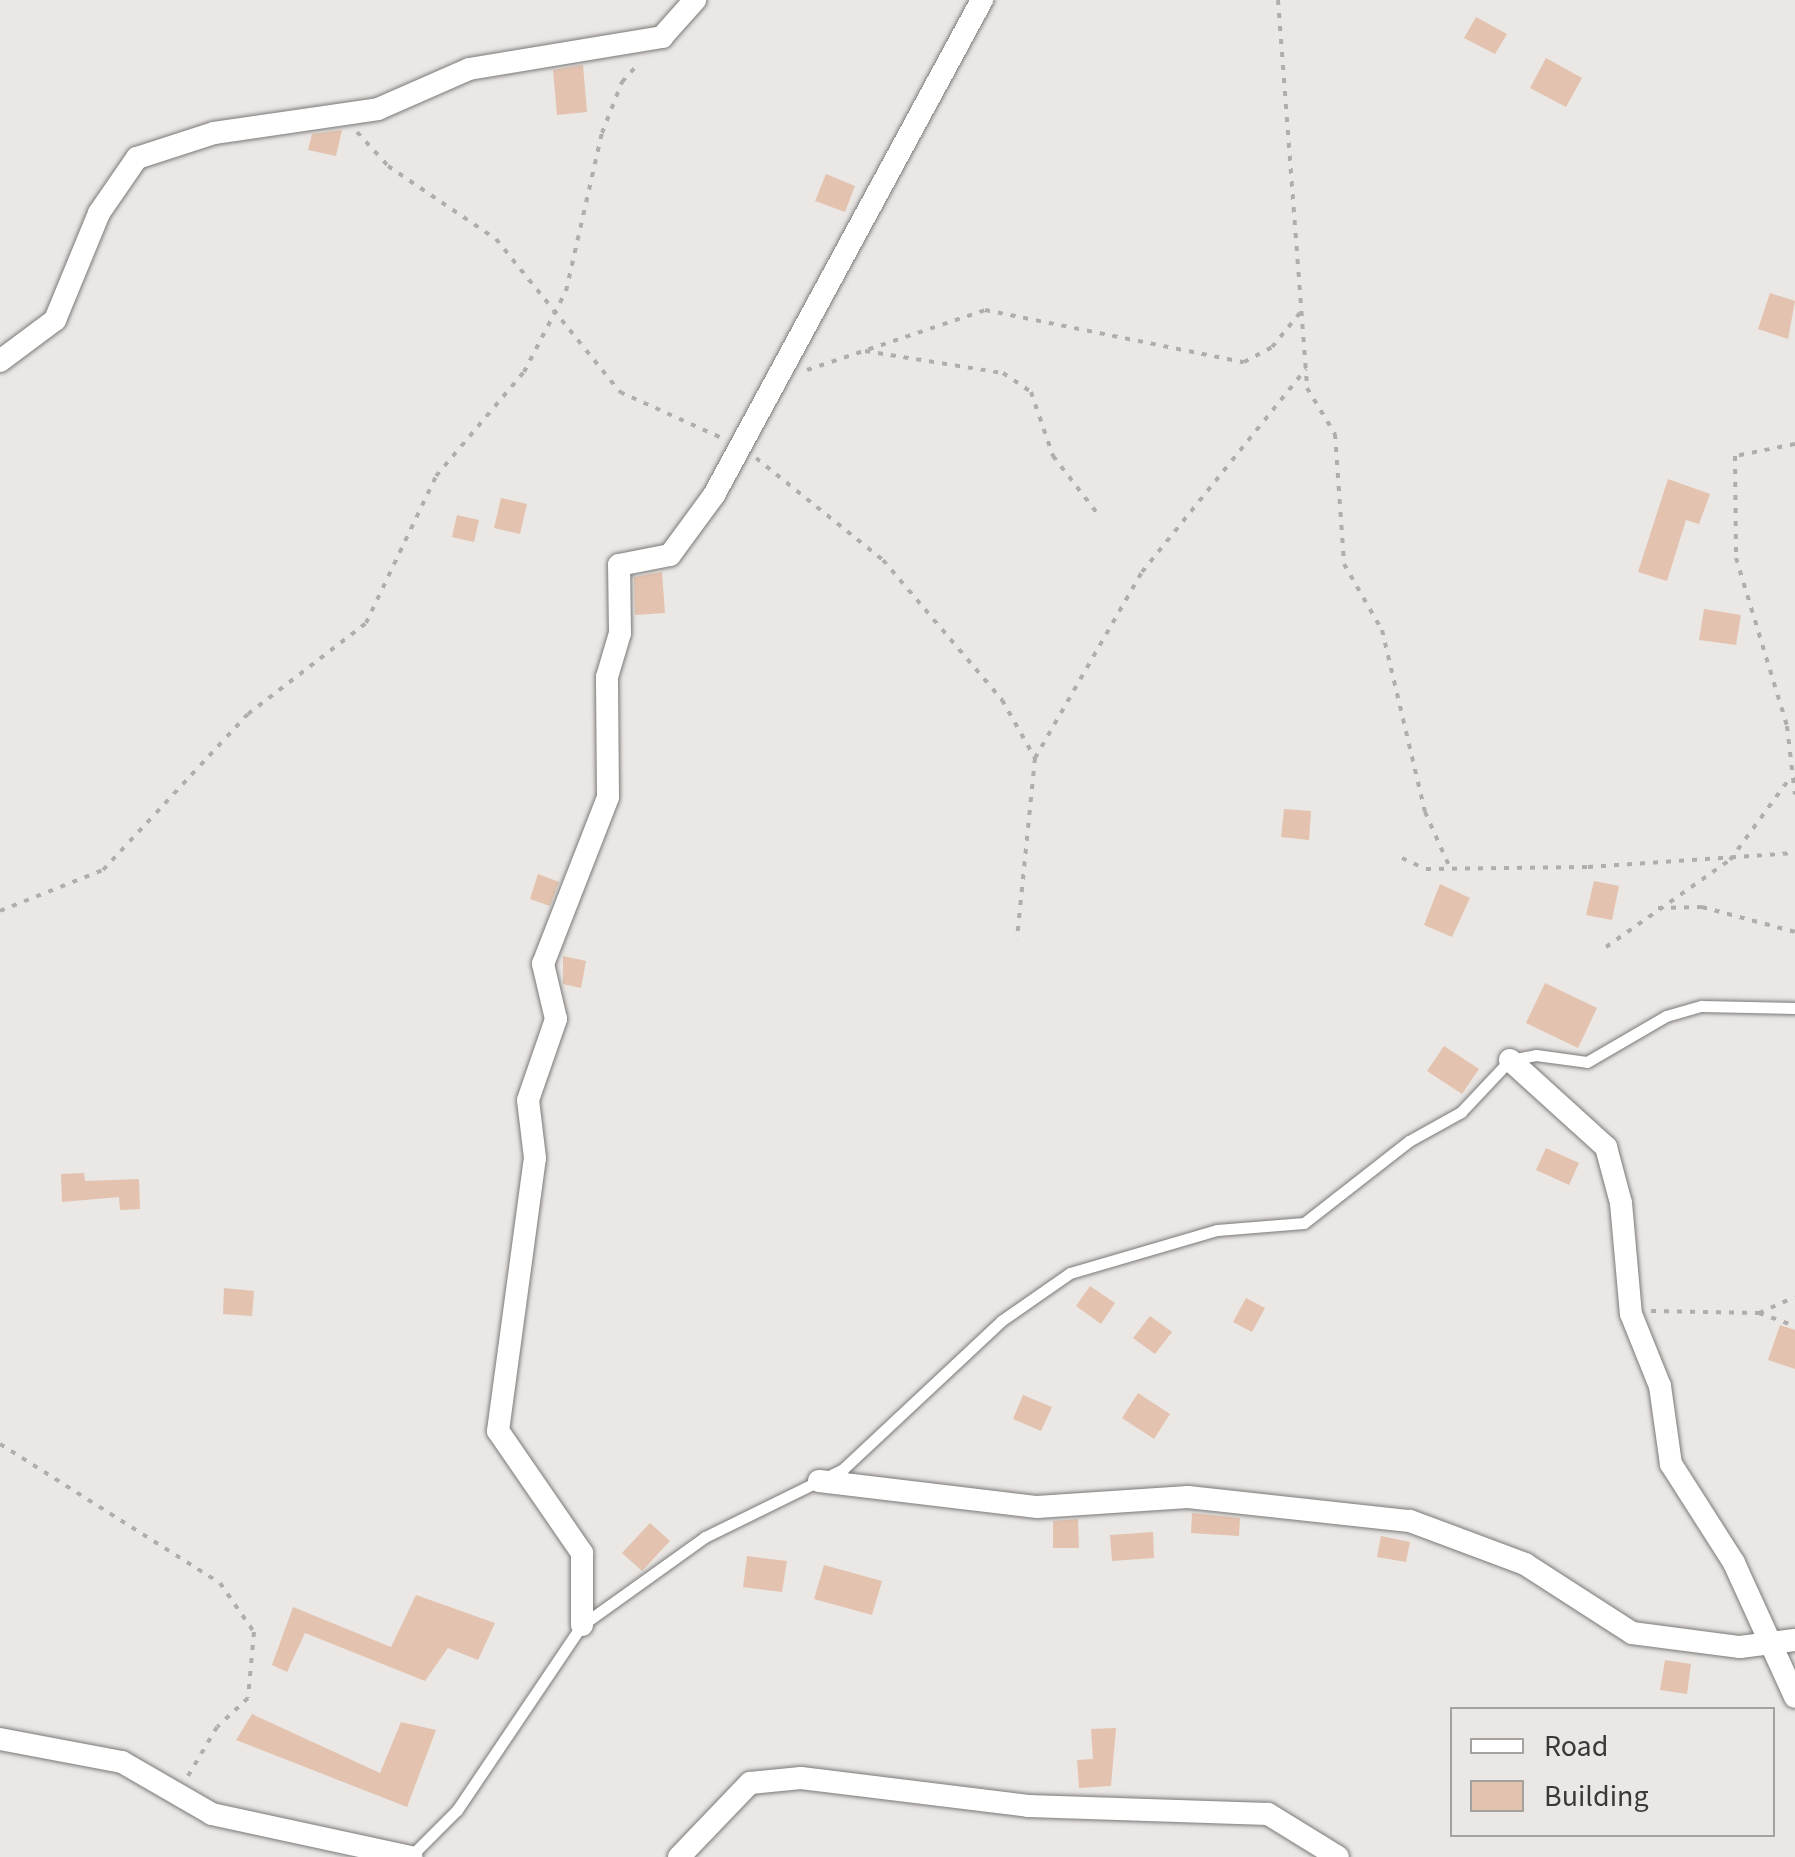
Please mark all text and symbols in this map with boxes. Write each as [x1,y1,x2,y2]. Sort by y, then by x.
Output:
legend [1450,1707,1775,1837]
text: Road [1544,1725,1608,1768]
text: Building [1544,1775,1649,1818]

